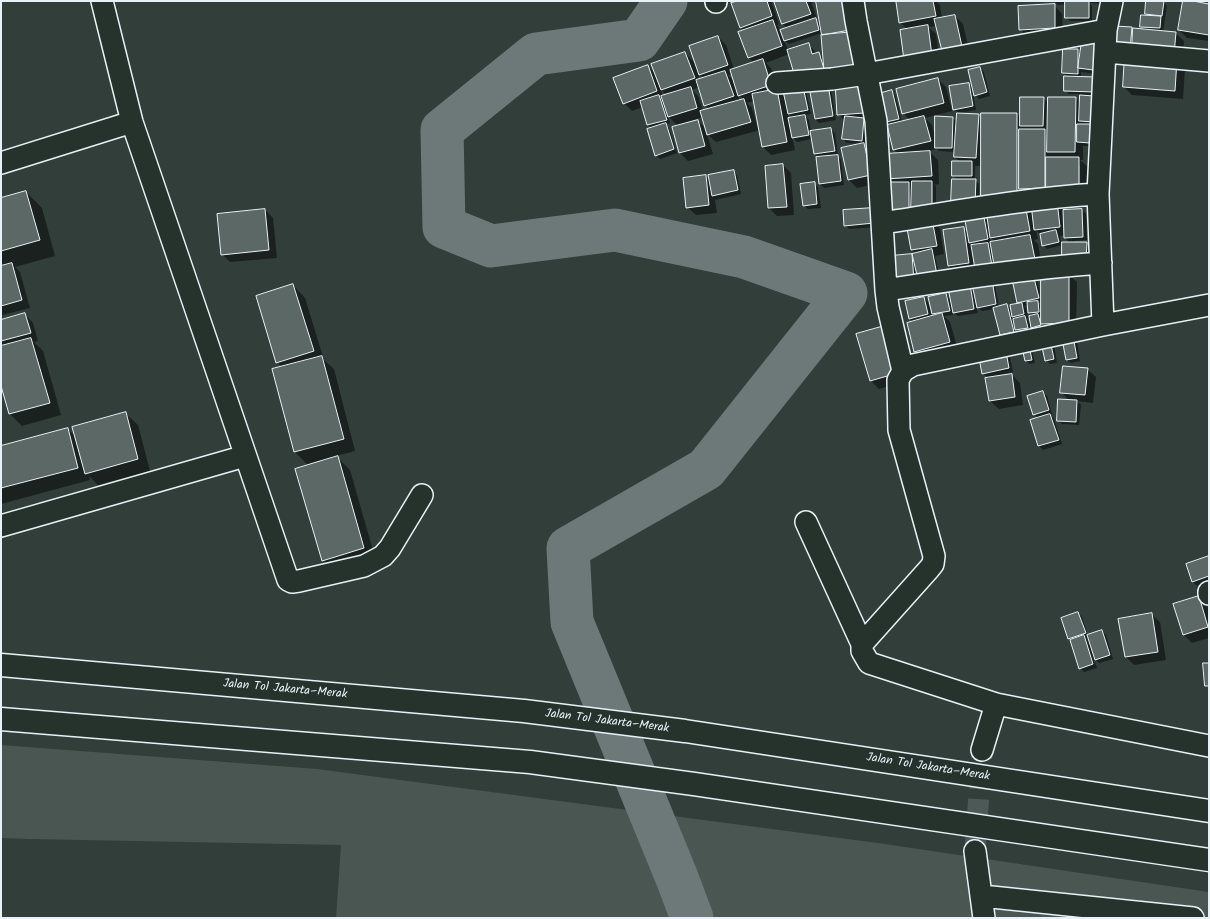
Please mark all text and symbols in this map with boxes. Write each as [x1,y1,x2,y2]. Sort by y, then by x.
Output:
street label: Jalan Tol Jakarta–Merak [222,677,348,703]
street label: Jalan Tol Jakarta–Merak [544,707,670,737]
street label: Jalan Tol Jakarta–Merak [865,751,991,785]

